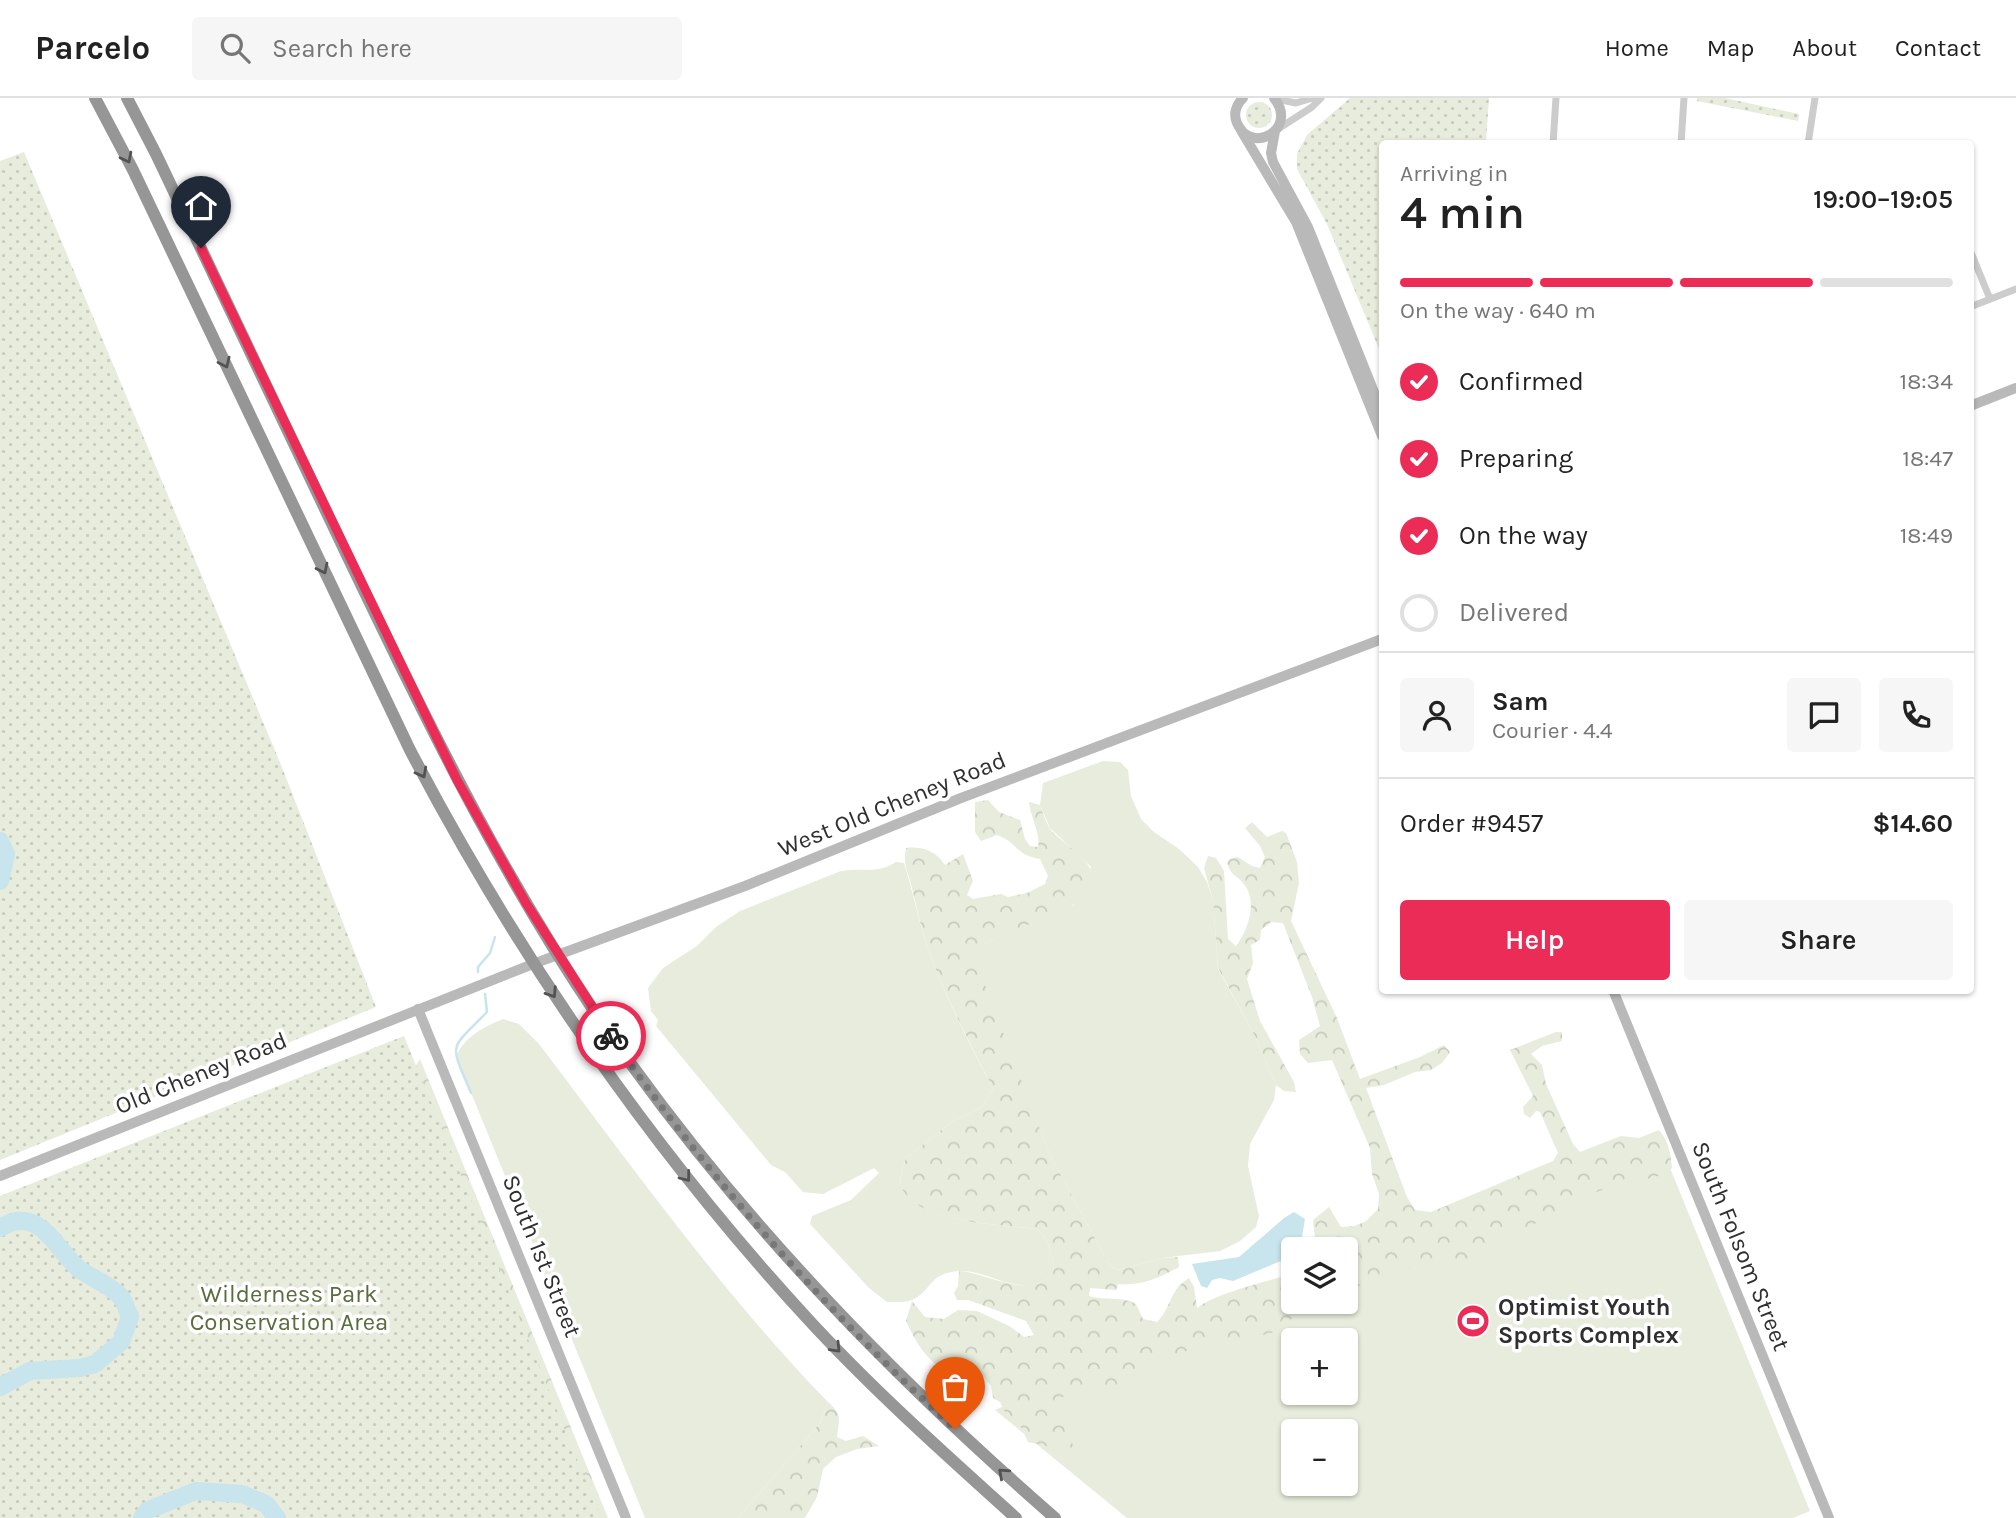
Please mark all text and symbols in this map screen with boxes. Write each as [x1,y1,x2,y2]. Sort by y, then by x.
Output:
search box [192,17,682,80]
text: Parcelo [35,29,150,67]
icon: search [216,29,254,67]
text: Search here [272,33,412,64]
text: Home [1605,34,1669,62]
text: Map [1707,34,1754,62]
text: About [1792,34,1857,62]
text: Contact [1895,34,1981,62]
one-way arrow [118,151,132,163]
text: Arriving in [1400,160,1508,187]
pin [171,176,231,248]
text: 19:00–19:05 [1813,184,1953,215]
text: 4 min [1400,186,1525,240]
icon: home [182,187,220,225]
text: On the way · 640 m [1400,297,1596,324]
one-way arrow [217,356,231,368]
icon: check [1400,363,1438,401]
text: Confirmed [1459,366,1584,397]
text: 18:34 [1900,368,1953,395]
icon: check [1400,440,1438,478]
text: Preparing [1459,443,1573,474]
text: 18:47 [1902,445,1953,472]
icon: check [1400,517,1438,555]
text: On the way [1459,520,1588,551]
text: 18:49 [1900,522,1953,549]
one-way arrow [315,562,329,574]
text: Delivered [1459,597,1569,628]
button: person [1400,678,1474,752]
button: chat [1787,678,1861,752]
button: phone [1879,678,1953,752]
text: Sam [1492,686,1548,717]
text: Courier · 4.4 [1492,717,1613,744]
street label: West Old Cheney Road [774,746,1010,862]
one-way arrow [414,766,428,779]
text: Order #9457 [1400,808,1543,839]
text: $14.60 [1873,808,1953,839]
button: Help [1400,900,1670,980]
button: Share [1684,900,1953,980]
one-way arrow [544,985,557,998]
courier [576,1001,646,1071]
icon: bike [592,1017,630,1055]
street label: Old Cheney Road [111,1026,291,1120]
street label: South Folsom Street [1686,1137,1796,1355]
one-way arrow [678,1169,691,1182]
street label: South 1st Street [497,1171,587,1341]
map controls [1281,1237,1358,1496]
button: layers [1281,1237,1358,1314]
park label: Wilderness Park Conservation Area [190,1280,388,1336]
place label: Optimist Youth Sports Complex [1498,1293,1679,1349]
sports icon: Optimist Youth Sports Complex [1454,1302,1492,1340]
button: + [1281,1328,1358,1405]
one-way arrow [828,1340,841,1353]
pin [925,1357,985,1429]
icon: bag [936,1368,974,1406]
button: − [1281,1419,1358,1496]
one-way arrow [999,1469,1012,1481]

